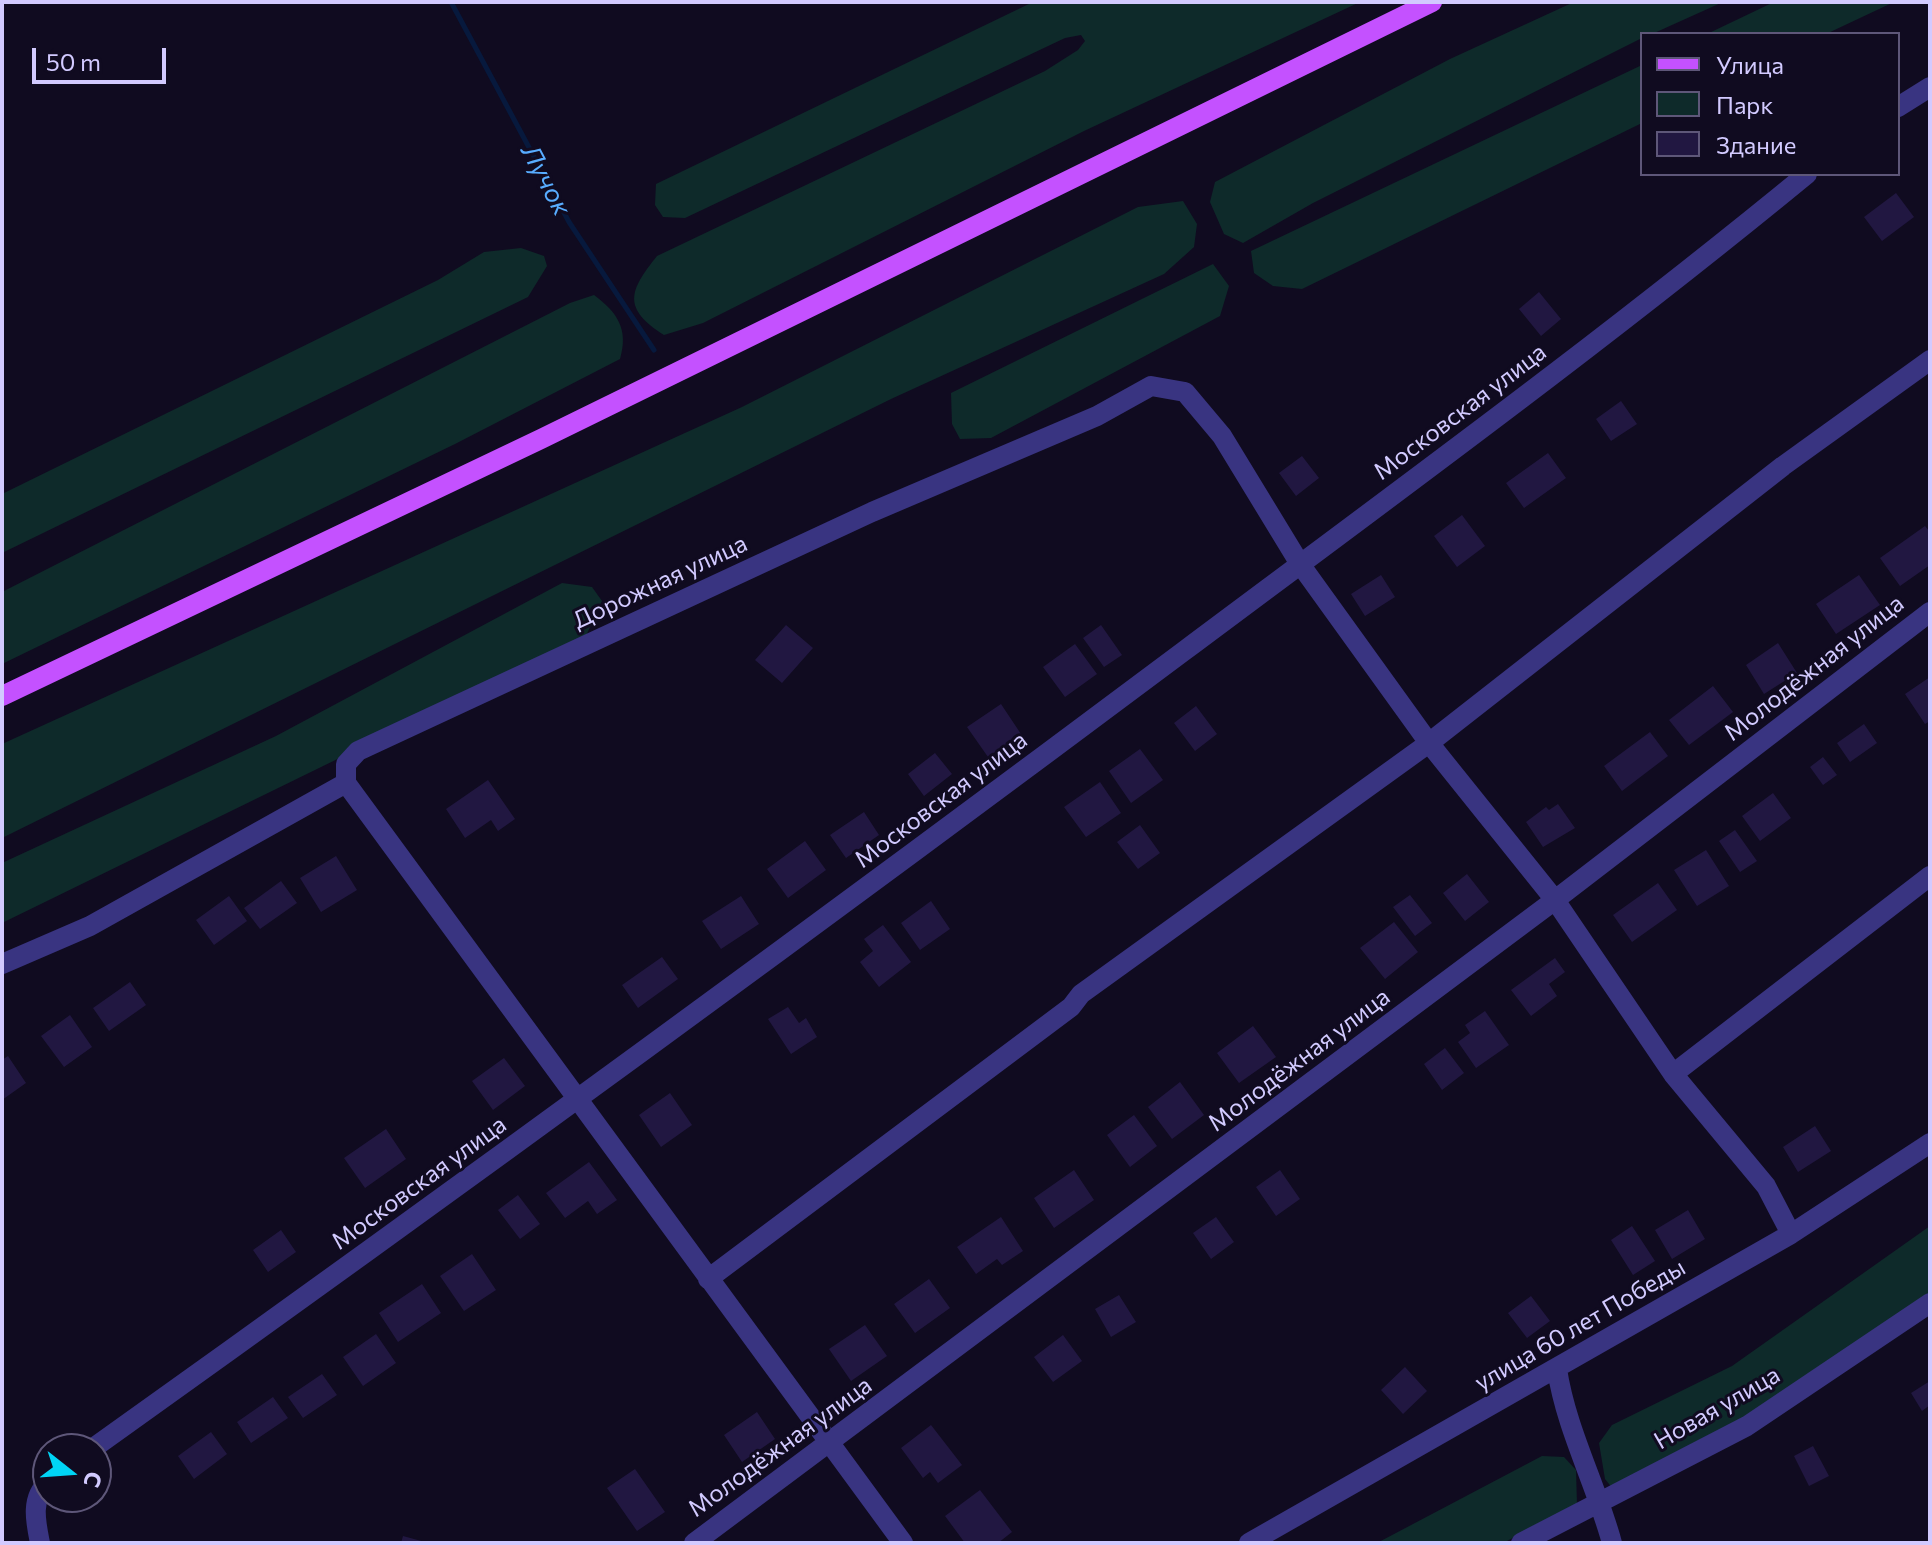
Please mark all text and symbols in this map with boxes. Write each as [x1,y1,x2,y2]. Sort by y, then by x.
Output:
scale bar [36,32,170,82]
legend [1640,32,1900,176]
text: 50 m [46,47,101,76]
text: Улица [1716,50,1784,79]
text: Парк [1716,90,1773,119]
text: Здание [1716,130,1796,159]
water label: Лучок [514,139,578,221]
street label: Московская улица [1368,338,1552,486]
street label: Дорожная улица [568,529,752,635]
street label: Молодёжная улица [1719,589,1909,747]
street label: Московская улица [849,726,1033,874]
street label: Молодёжная улица [1203,982,1395,1138]
street label: Московская улица [326,1110,512,1256]
street label: улица 60 лет Победы [1470,1253,1690,1397]
street label: Новая улица [1649,1360,1785,1456]
street label: Молодёжная улица [683,1371,877,1523]
north arrow [32,1433,112,1513]
text: С [78,1468,109,1491]

